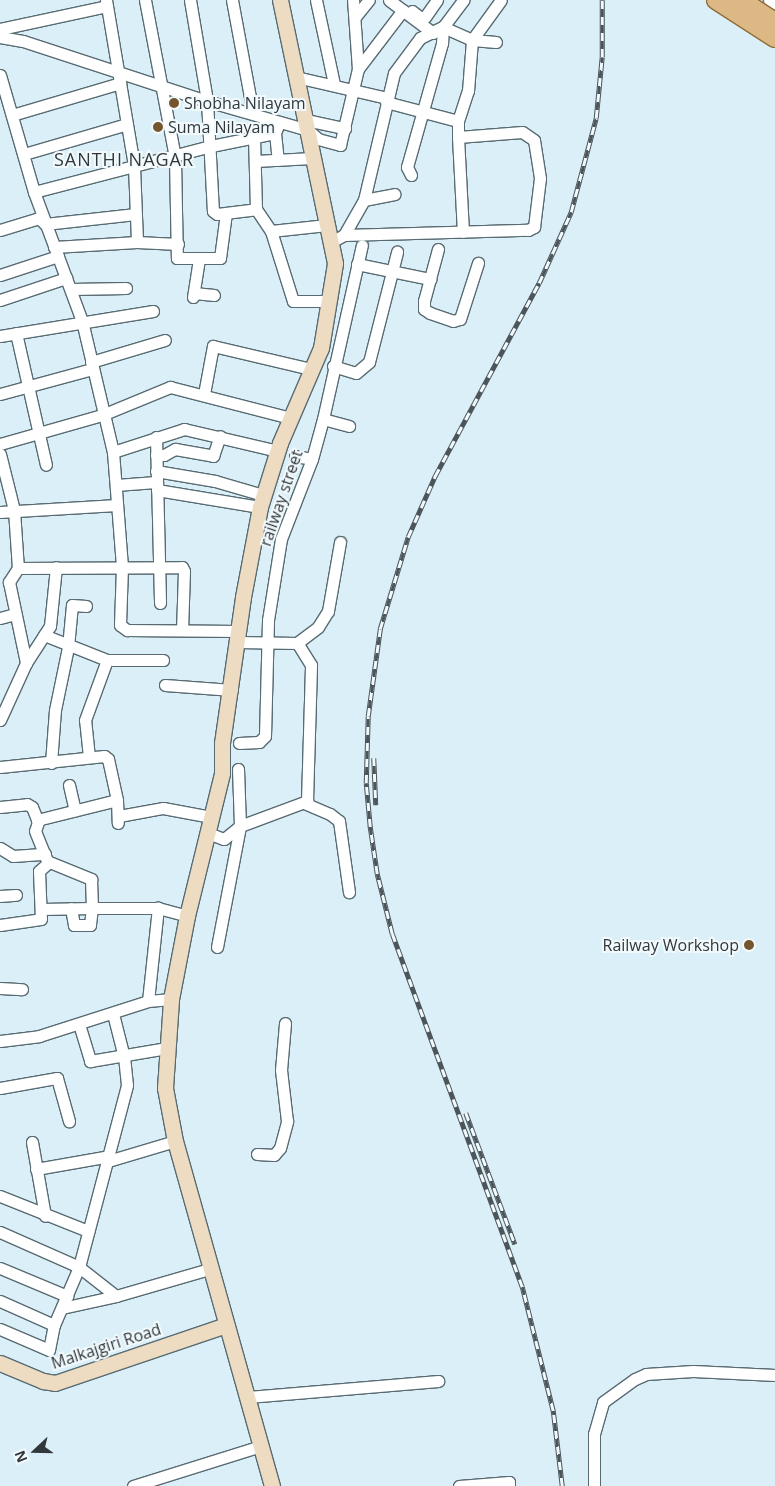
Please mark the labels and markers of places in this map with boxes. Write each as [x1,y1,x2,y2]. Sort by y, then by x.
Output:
place label: Shobha Nilayam [184,93,306,113]
marker: Shobha Nilayam [168,97,180,109]
place label: Suma Nilayam [168,117,275,137]
marker: Suma Nilayam [152,121,164,133]
place label: Railway Workshop [603,935,739,955]
marker: Railway Workshop [743,939,755,951]

